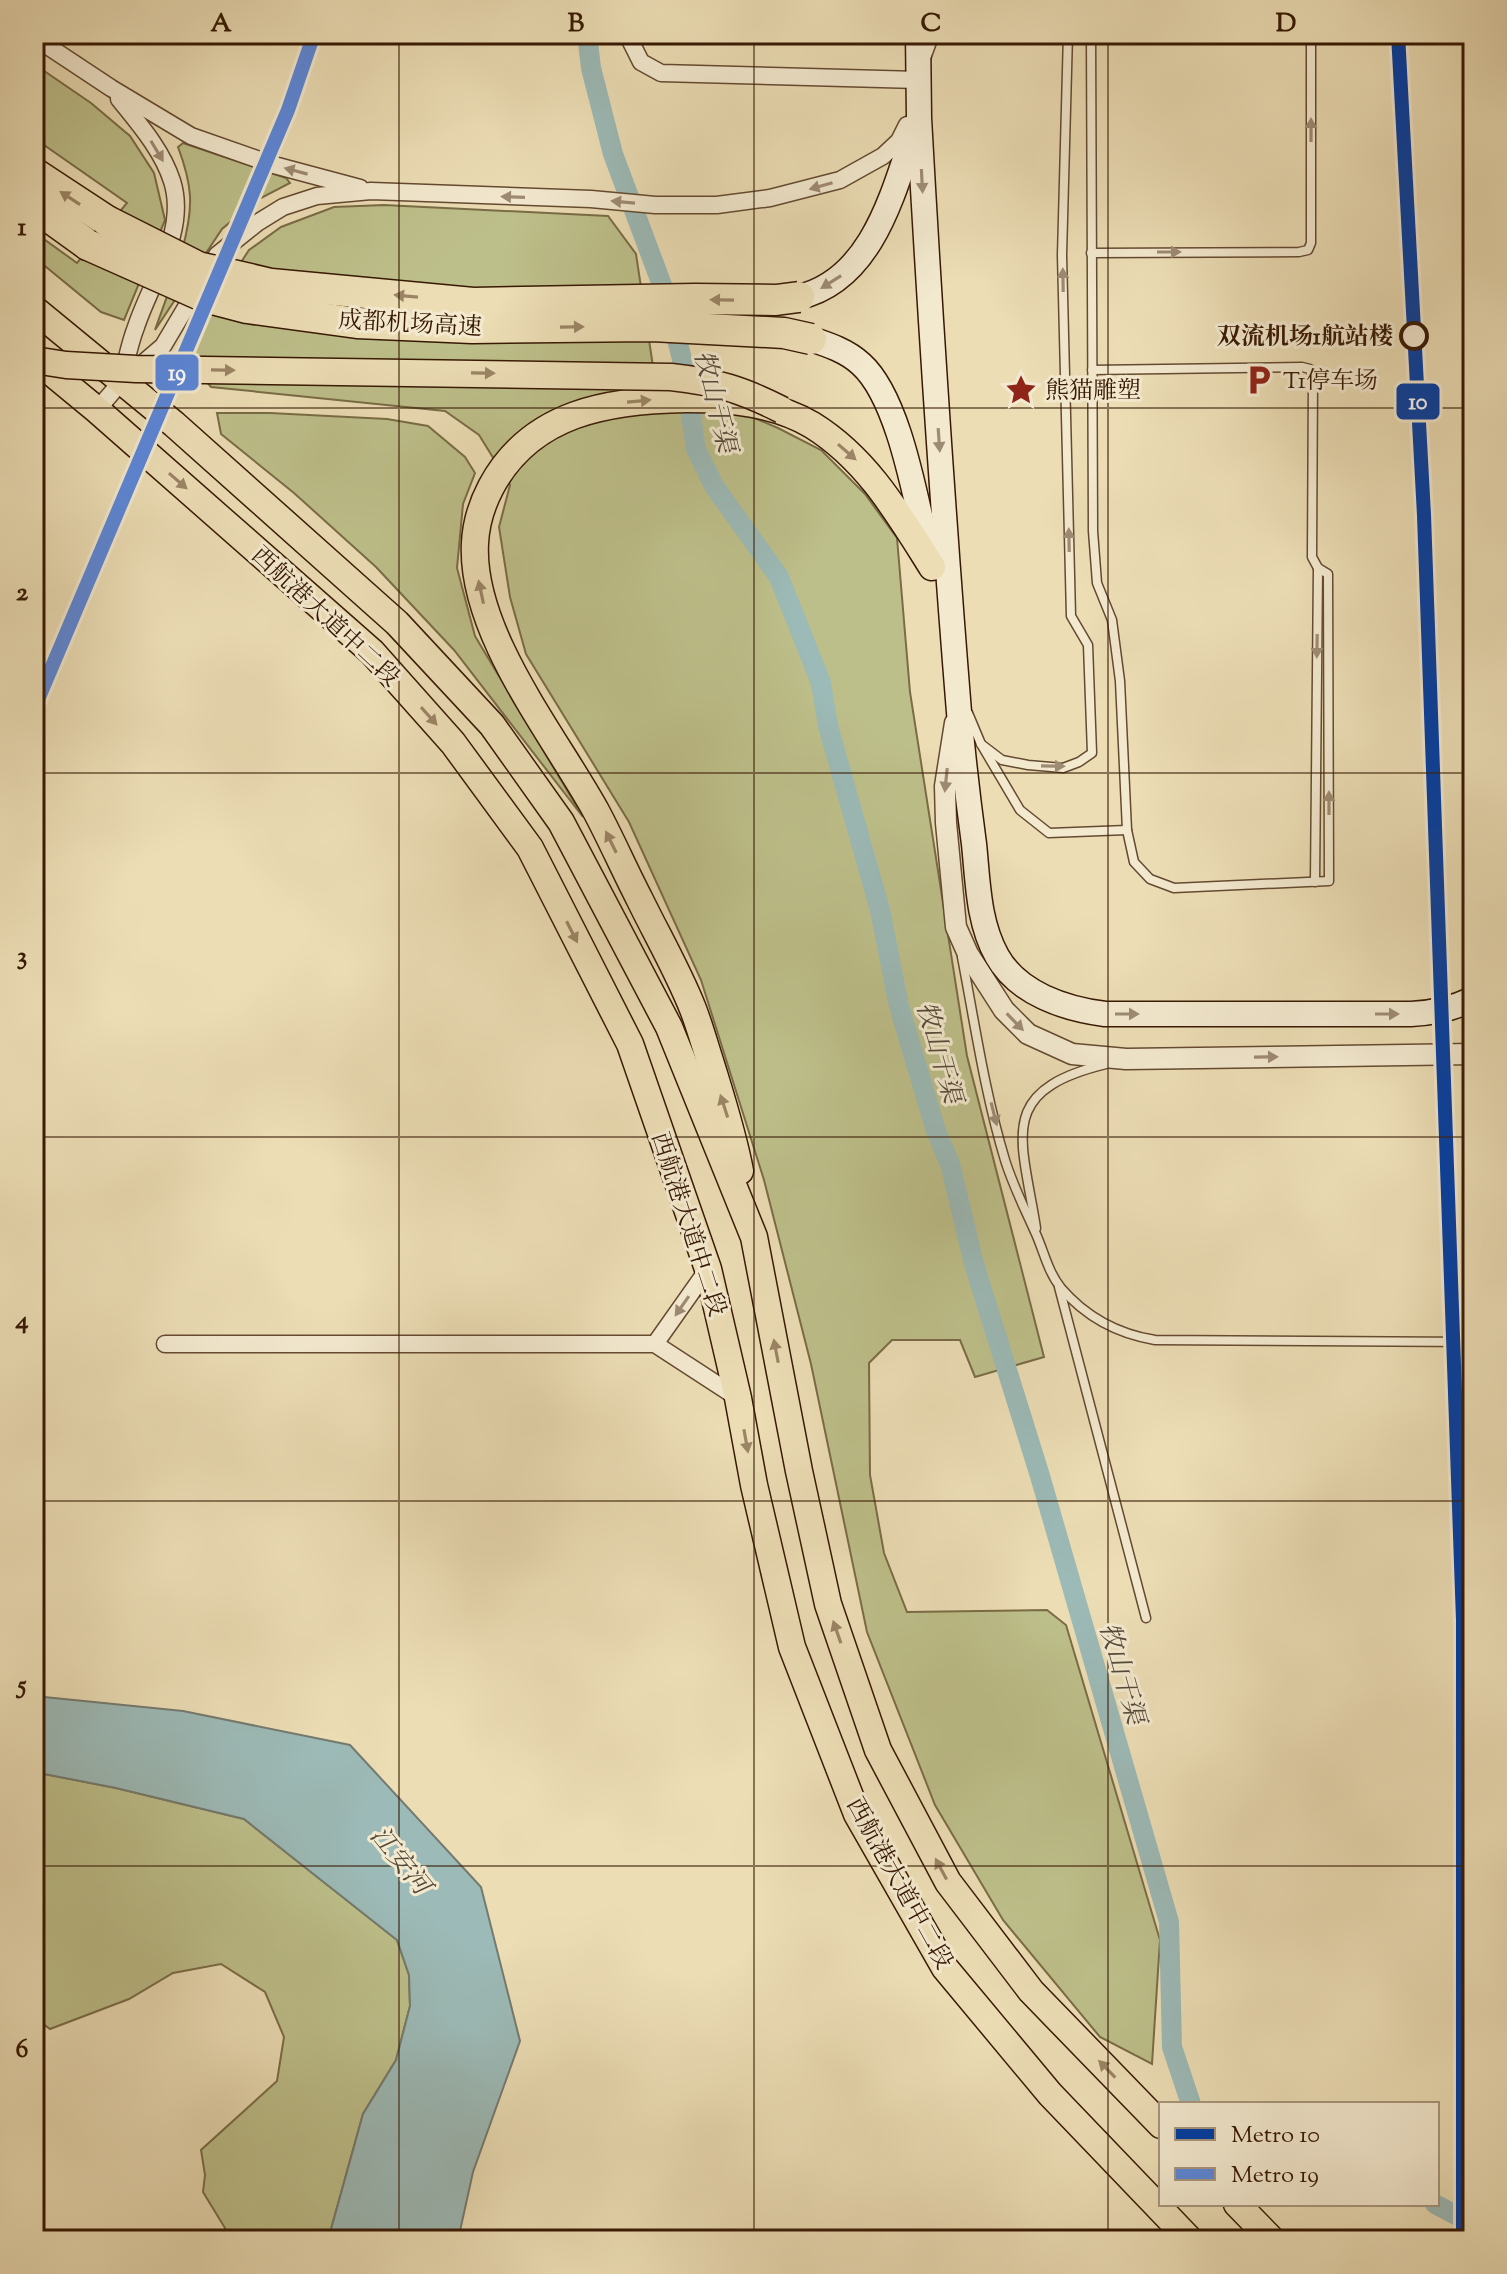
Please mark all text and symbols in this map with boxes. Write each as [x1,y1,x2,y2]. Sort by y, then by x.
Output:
text: A [210,6,232,43]
text: B [568,6,585,43]
text: C [921,6,941,43]
text: D [1276,6,1296,43]
one-way arrow [1305,117,1317,142]
one-way arrow [150,140,164,162]
one-way arrow [283,164,307,177]
one-way arrow [916,169,929,194]
one-way arrow [808,180,832,193]
one-way arrow [500,190,525,203]
one-way arrow [59,191,81,205]
one-way arrow [610,195,635,208]
text: 1 [18,210,27,247]
one-way arrow [1157,246,1182,259]
one-way arrow [1056,267,1069,292]
one-way arrow [820,275,842,289]
one-way arrow [393,290,418,303]
one-way arrow [709,293,734,306]
street label: 成都机场高速 [337,304,483,346]
one-way arrow [560,320,585,333]
place label: 双流机场1航站楼 [1217,321,1393,355]
marker: 双流机场1航站楼 [1400,322,1428,350]
water label: 牧山干渠 [683,347,745,459]
line badge: 19 [154,353,200,392]
text: 19 [168,359,186,391]
parking icon: T1停车场 [1242,363,1276,397]
one-way arrow [211,364,236,376]
place label: T1停车场 [1283,365,1378,399]
one-way arrow [471,367,496,380]
place icon: 熊猫雕塑 [1004,373,1038,407]
place label: 熊猫雕塑 [1045,375,1141,409]
line badge: 10 [1395,382,1441,421]
text: 10 [1409,388,1428,420]
one-way arrow [627,395,652,408]
one-way arrow [933,428,946,453]
one-way arrow [837,443,857,460]
one-way arrow [169,472,188,490]
one-way arrow [1063,527,1076,552]
street label: 西航港大道中二段 [243,540,406,695]
text: 2 [16,575,29,612]
one-way arrow [474,579,487,604]
one-way arrow [1311,634,1324,659]
one-way arrow [420,706,437,726]
one-way arrow [1041,760,1066,772]
one-way arrow [940,768,953,793]
one-way arrow [1323,790,1335,815]
one-way arrow [604,830,618,854]
one-way arrow [566,920,579,943]
text: 3 [17,939,27,976]
water label: 牧山干渠 [905,998,971,1111]
one-way arrow [1115,1008,1140,1020]
one-way arrow [1375,1008,1400,1020]
one-way arrow [1006,1012,1024,1031]
one-way arrow [1254,1051,1279,1063]
one-way arrow [717,1094,730,1118]
one-way arrow [988,1101,1001,1126]
street label: 西航港大道中二段 [641,1128,733,1321]
one-way arrow [674,1296,690,1317]
text: 4 [14,1303,29,1340]
one-way arrow [770,1338,782,1363]
one-way arrow [740,1428,752,1453]
water label: 牧山干渠 [1088,1619,1154,1732]
one-way arrow [831,1620,843,1644]
text: 5 [16,1668,27,1705]
street label: 西航港大道中二段 [837,1792,960,1976]
water label: 江安河 [360,1820,440,1907]
one-way arrow [935,1858,948,1881]
text: 6 [16,2032,29,2069]
one-way arrow [1098,2060,1116,2079]
legend [1159,2102,1439,2206]
text: Metro 10 [1231,2119,1320,2153]
text: Metro 19 [1231,2159,1319,2193]

